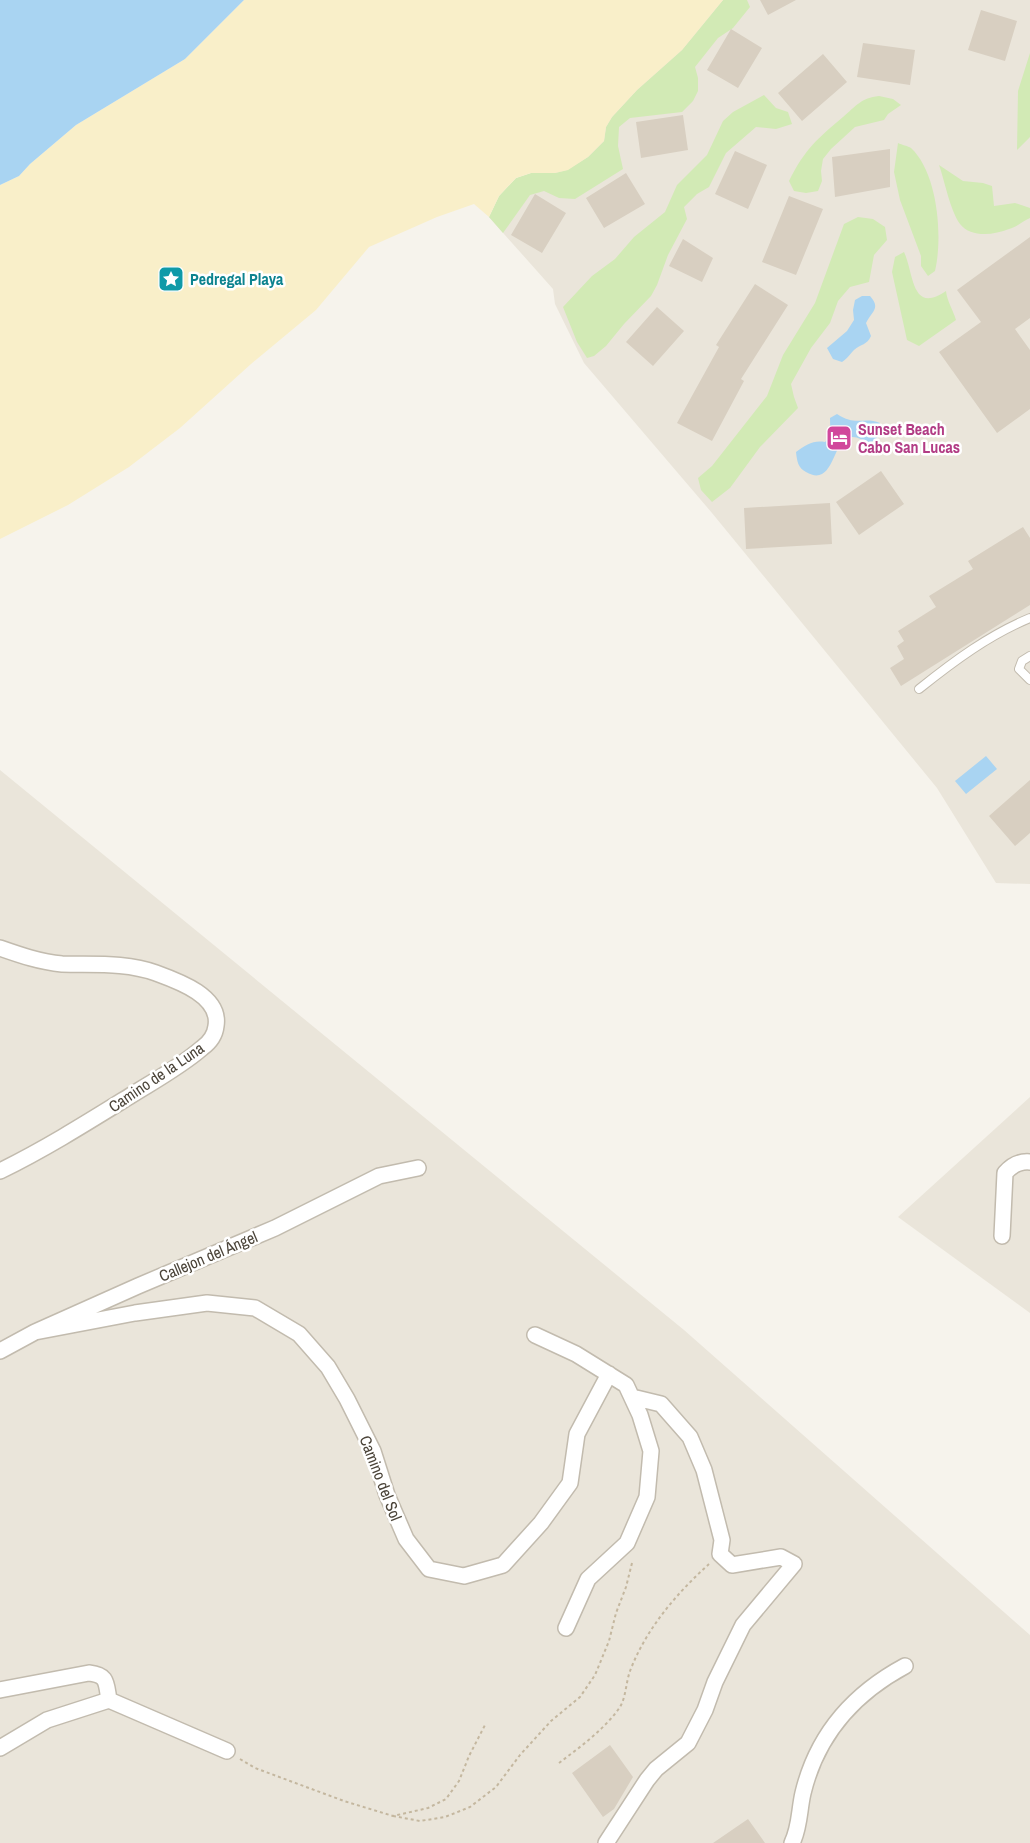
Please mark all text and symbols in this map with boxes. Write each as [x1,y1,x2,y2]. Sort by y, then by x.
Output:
place icon: Pedregal Playa [156,264,186,294]
place label: Pedregal Playa [190,268,284,290]
place label: Sunset Beach Cabo San Lucas [858,418,960,458]
hotel icon: Sunset Beach Cabo San Lucas [824,423,854,453]
street label: Camino de la Luna [104,1036,209,1117]
street label: Callejon del Ángel [155,1225,261,1287]
street label: Camino del Sol [355,1432,407,1524]

